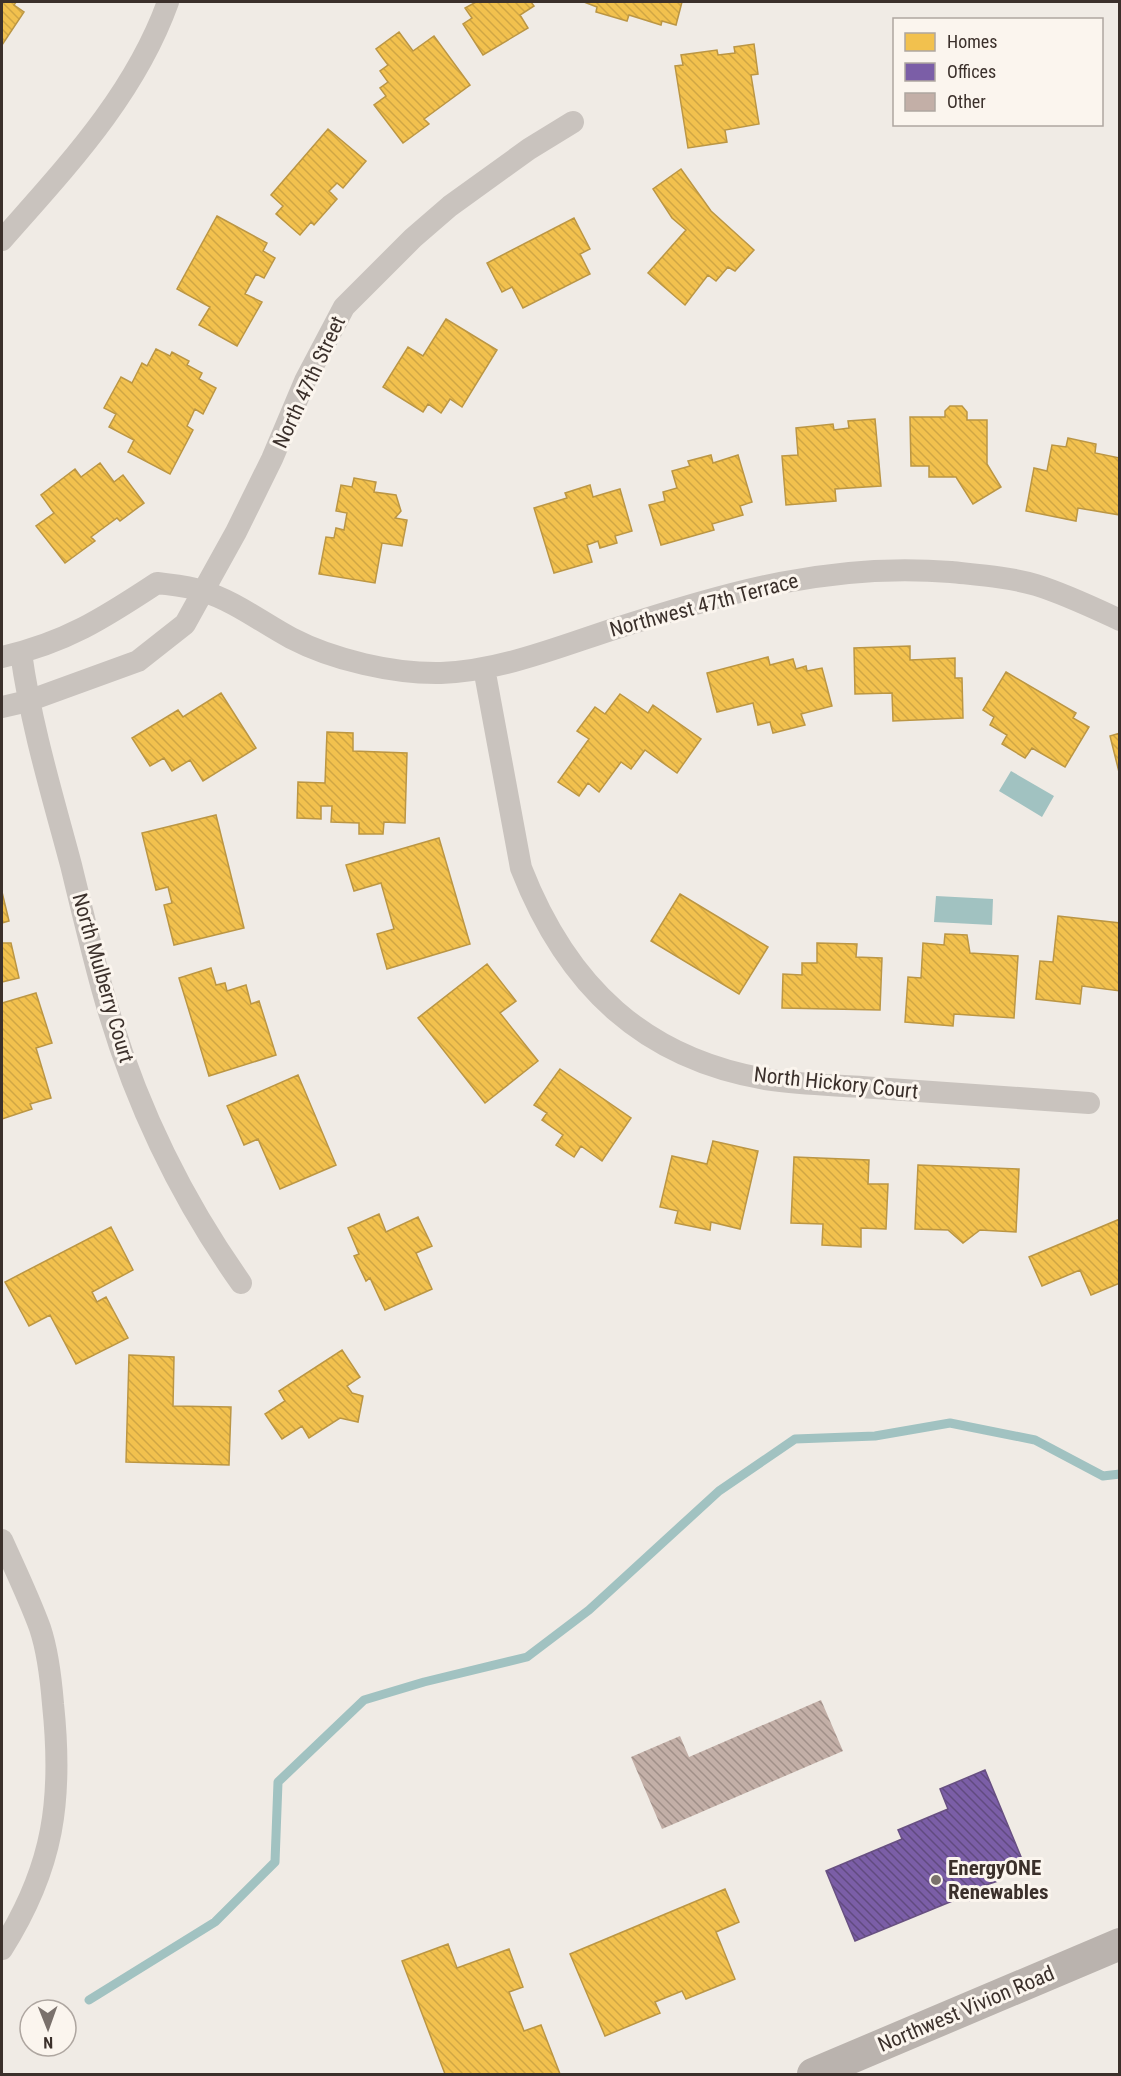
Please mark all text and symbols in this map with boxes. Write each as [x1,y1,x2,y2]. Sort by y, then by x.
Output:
legend [893,18,1103,126]
text: Homes [947,31,997,52]
text: Offices [947,61,996,82]
text: Other [947,91,986,112]
street label: North 47th Street [268,312,350,452]
street label: Northwest 47th Terrace [607,568,801,642]
street label: North Mulberry Court [67,891,139,1065]
street label: North Hickory Court [753,1062,919,1104]
place label: EnergyONE Renewables [948,1856,1049,1904]
marker: EnergyONE Renewables [929,1873,943,1887]
street label: Northwest Vivion Road [874,1961,1058,2057]
north arrow [18,1998,78,2058]
text: N [43,2033,53,2052]

